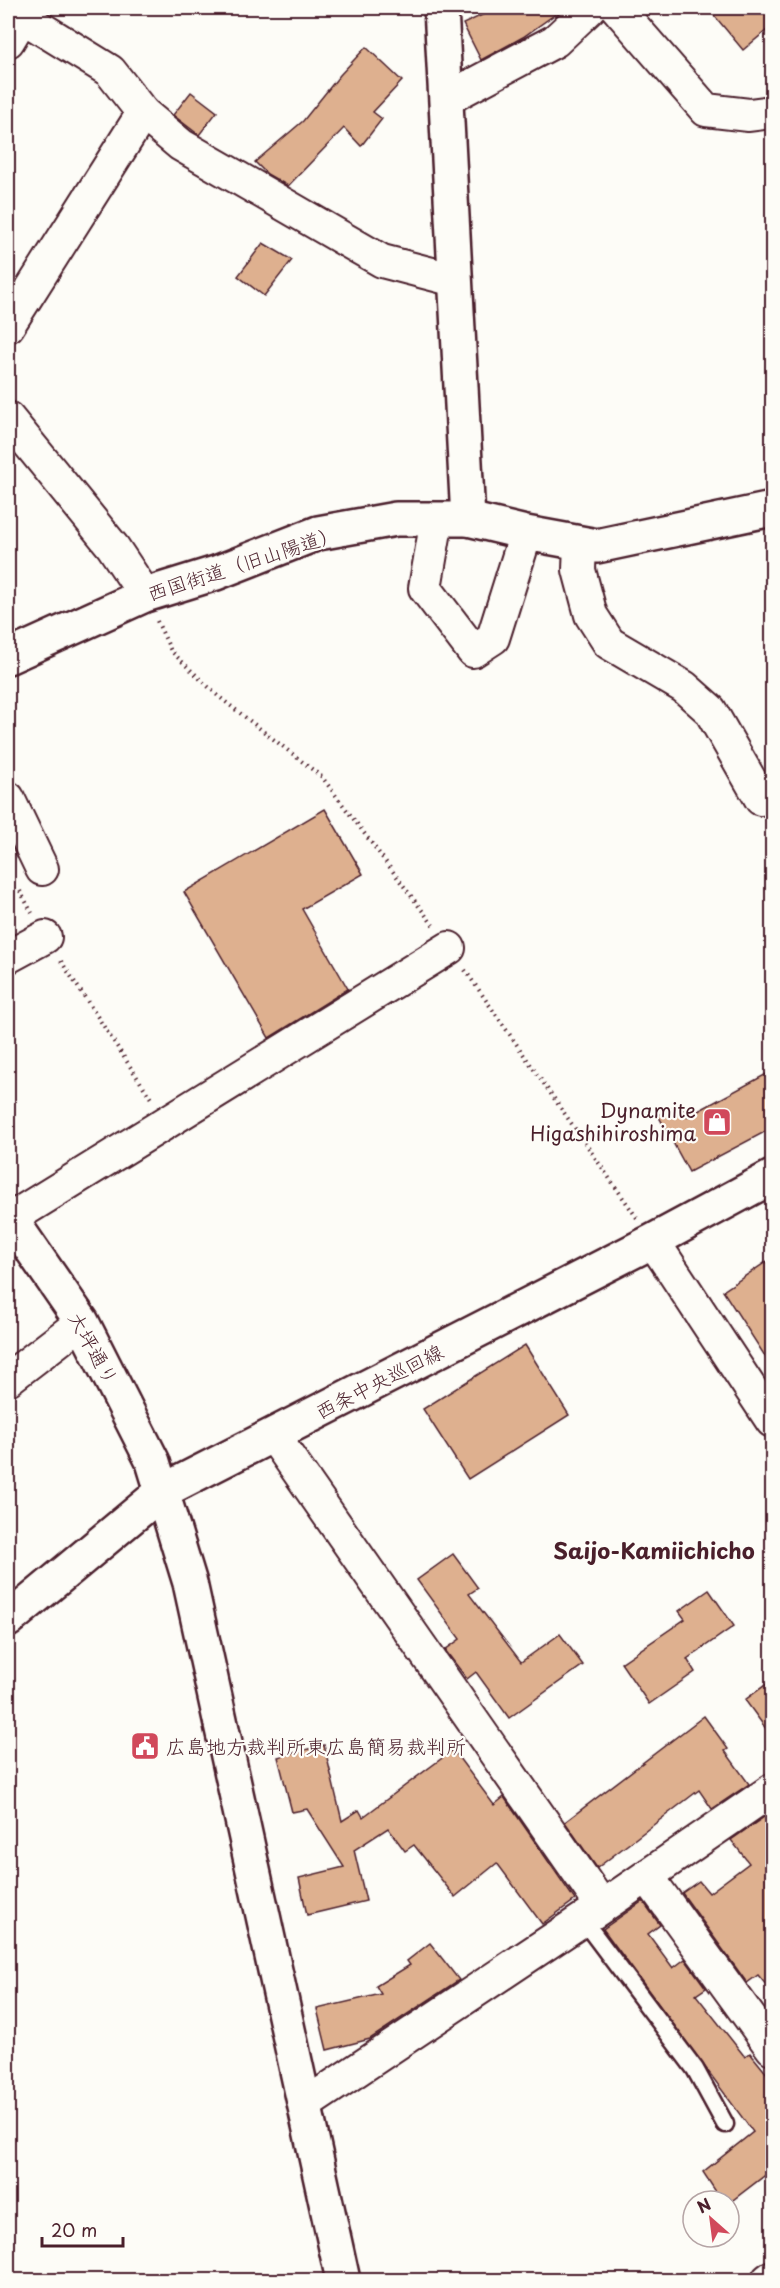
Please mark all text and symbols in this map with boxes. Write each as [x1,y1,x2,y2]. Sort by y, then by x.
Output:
street label: 西国街道（旧山陽道） [143,518,343,608]
place label: Dynamite Higashihiroshima [530,1095,696,1148]
shop icon: Dynamite Higashihiroshima [701,1106,733,1138]
street label: 大坪通り [61,1306,127,1390]
street label: 西条中央巡回線 [310,1336,448,1426]
district label: Saijo-Kamiichicho [553,1533,755,1566]
public building icon: 広島地方裁判所東広島簡易裁判所 [129,1730,161,1762]
place label: 広島地方裁判所東広島簡易裁判所 [166,1731,466,1761]
north arrow [681,2189,741,2249]
text: N [692,2191,715,2218]
scale bar [42,2210,123,2248]
text: 20 m [51,2216,97,2243]

